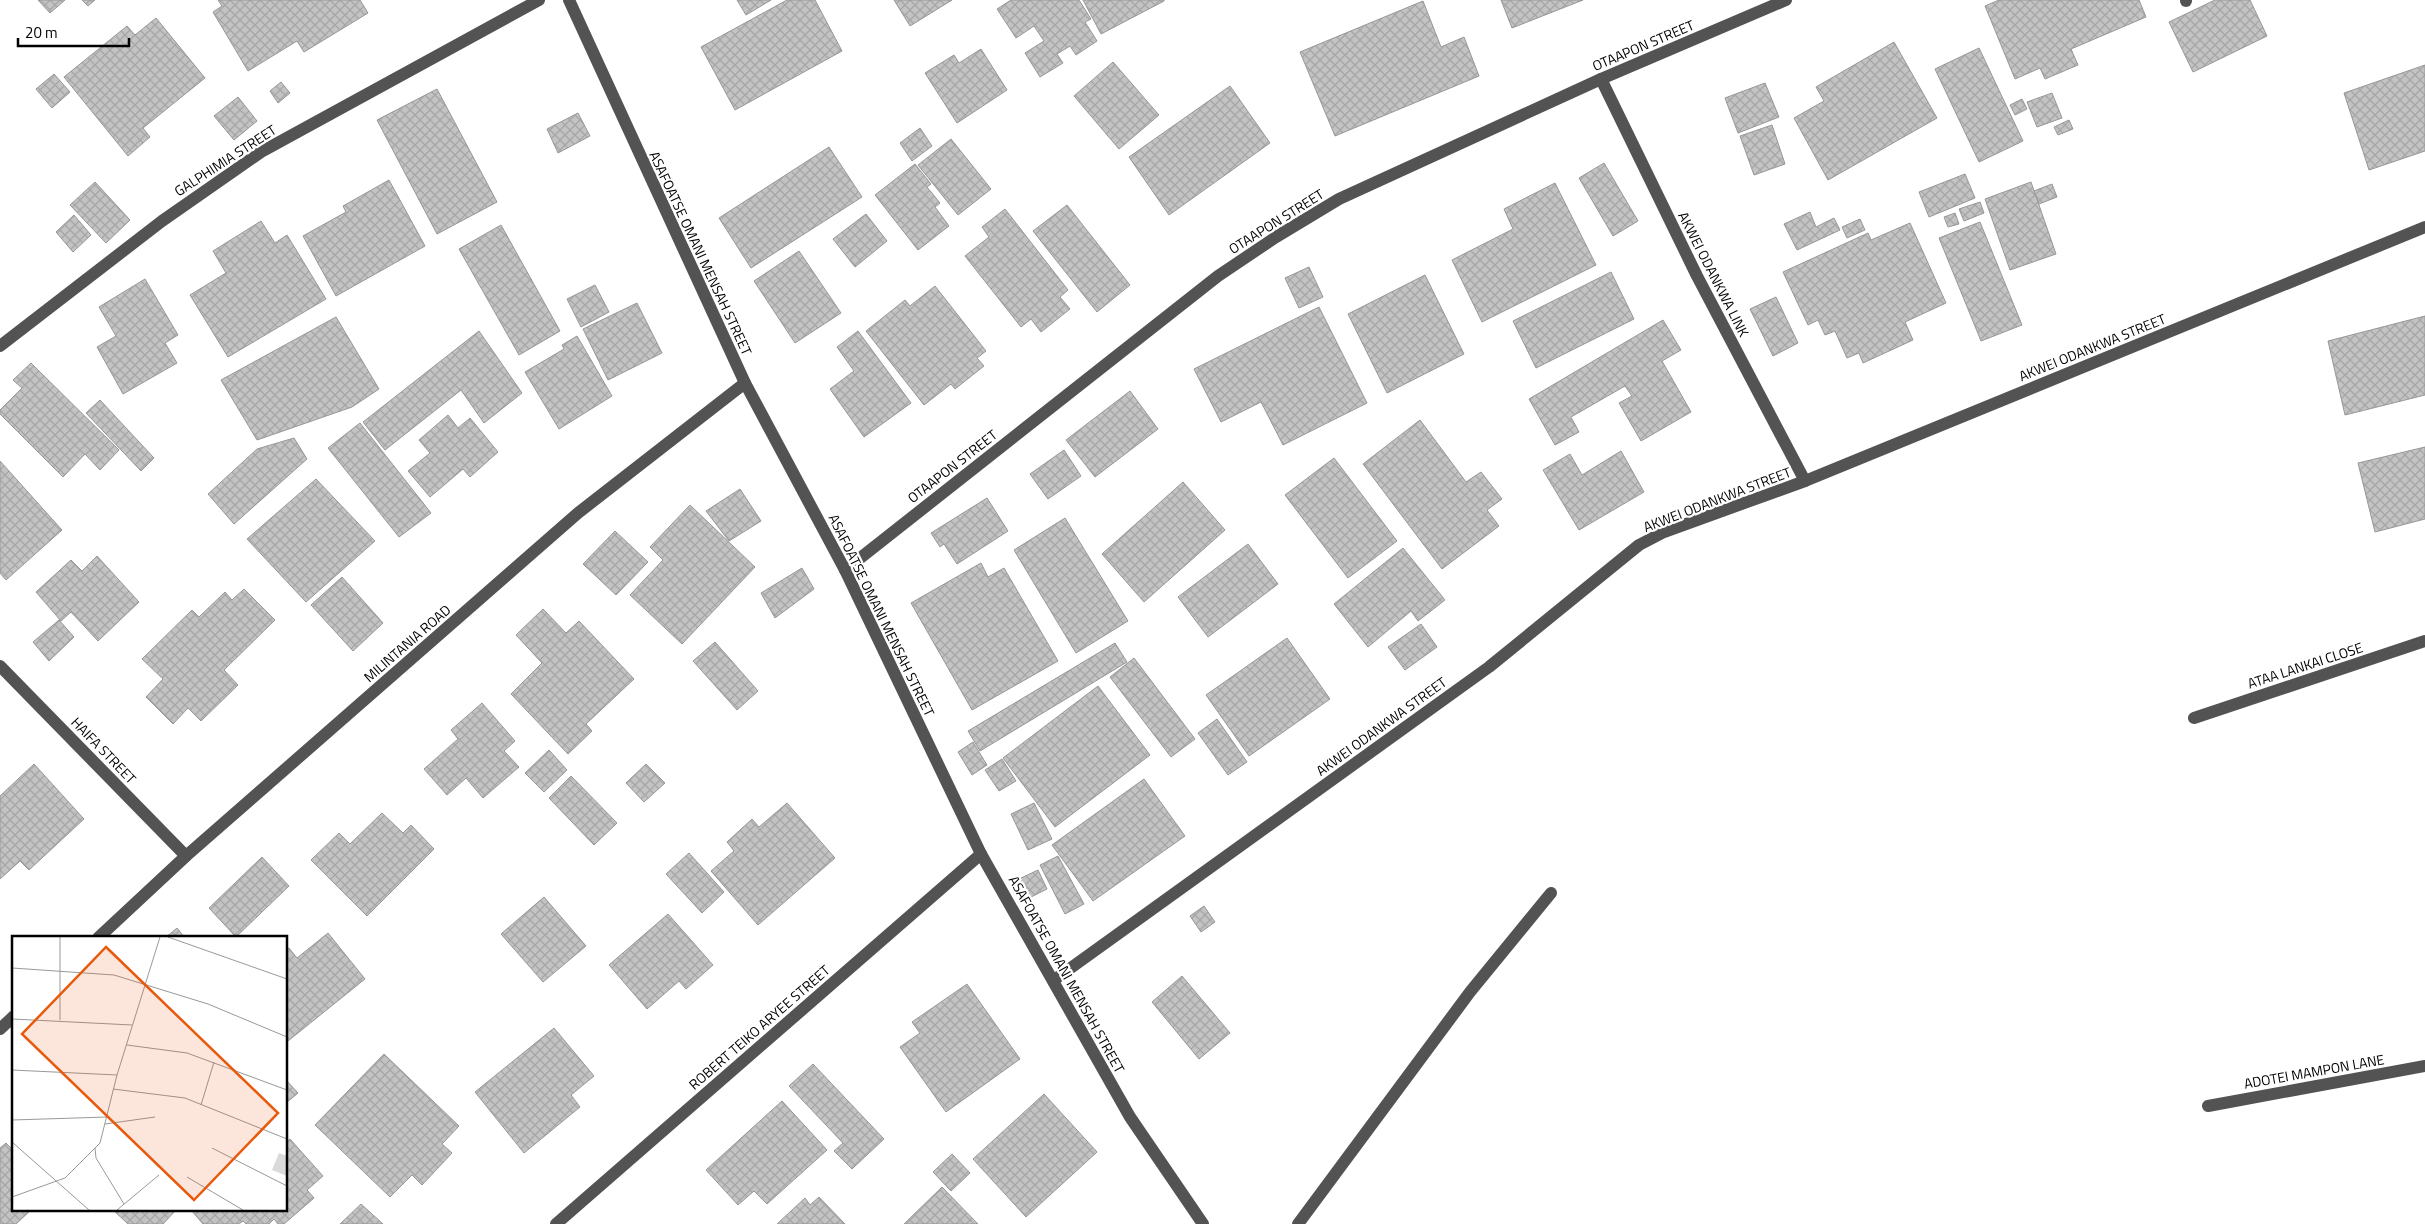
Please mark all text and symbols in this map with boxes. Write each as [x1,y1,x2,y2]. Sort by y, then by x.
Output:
street label: OTAAPON STREET [1589,14,1698,76]
scale bar [18,15,129,47]
text: 20 m [25,21,58,44]
street label: GALPHIMIA STREET [170,119,281,201]
street label: ASAFOATSE OMANI MENSAH STREET [644,148,758,359]
street label: OTAAPON STREET [1224,183,1328,259]
street label: AKWEI ODANKWA LINK [1673,208,1755,340]
street label: AKWEI ODANKWA STREET [2015,308,2169,386]
street label: OTAAPON STREET [903,424,1002,508]
street label: AKWEI ODANKWA STREET [1640,461,1795,537]
street label: ASAFOATSE OMANI MENSAH STREET [824,510,941,720]
street label: MILINTANIA ROAD [359,599,455,687]
street label: ATAA LANKAI CLOSE [2245,636,2366,694]
street label: AKWEI ODANKWA STREET [1311,671,1451,781]
street label: HAIFA STREET [67,712,142,789]
street label: ASAFOATSE OMANI MENSAH STREET [1004,871,1131,1077]
inset map [12,936,288,1212]
street label: ROBERT TEIKO ARYEE STREET [684,959,835,1094]
street label: ADOTEI MAMPON LANE [2242,1048,2386,1094]

